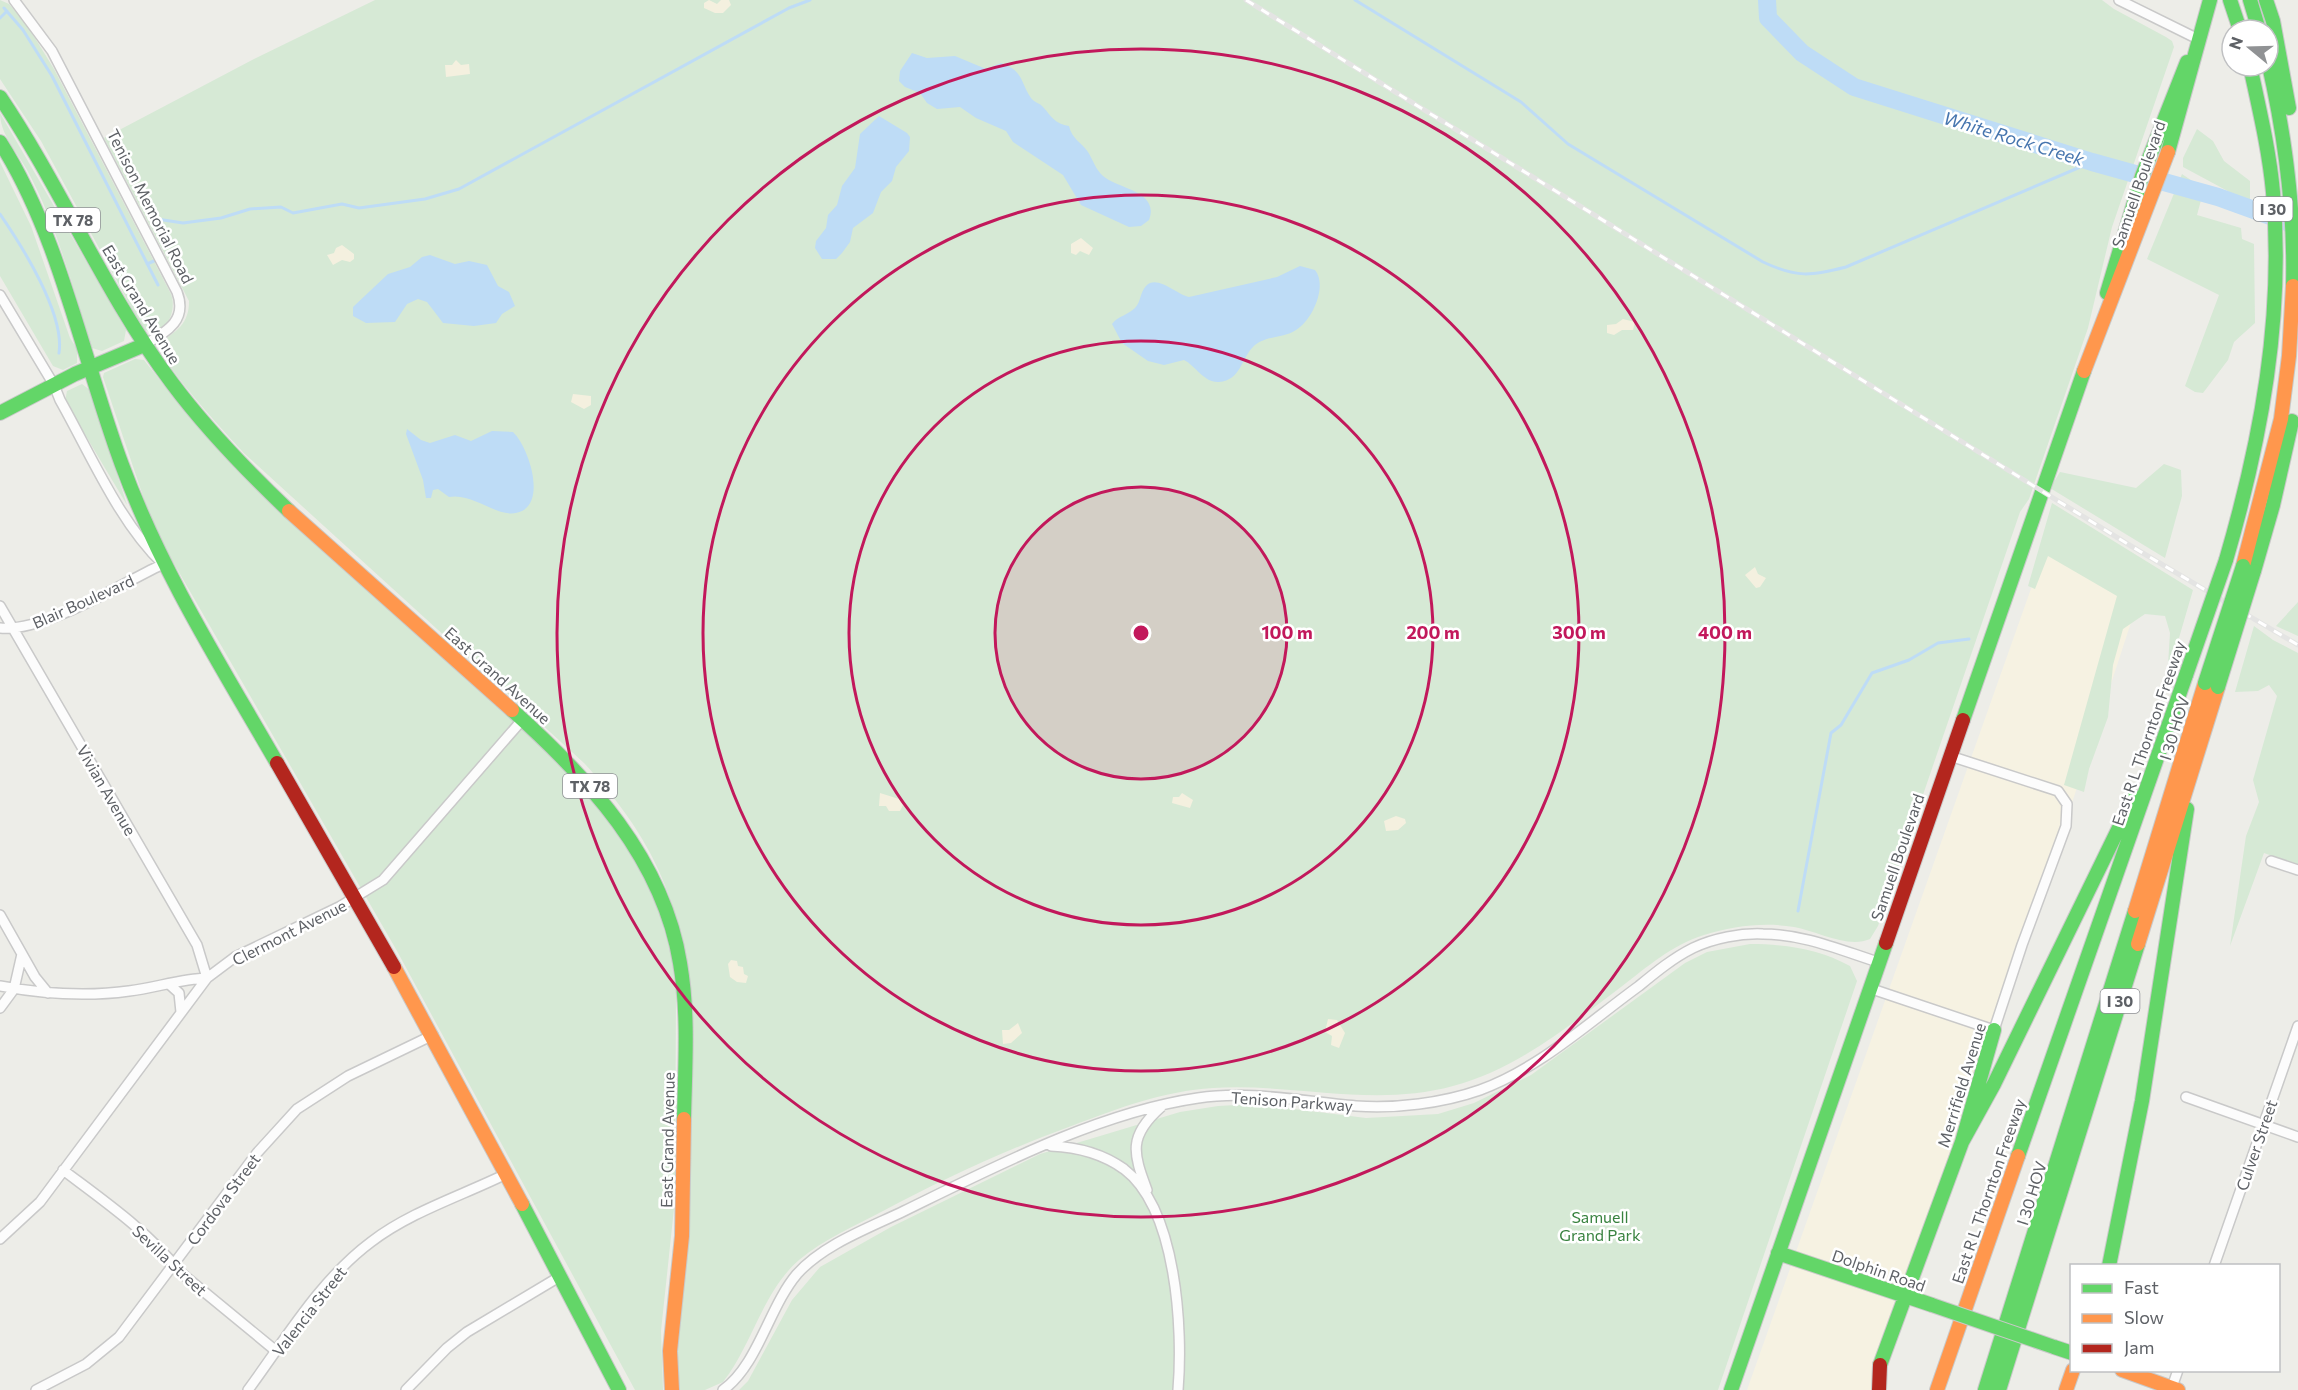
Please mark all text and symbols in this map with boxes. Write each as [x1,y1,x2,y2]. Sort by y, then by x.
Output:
north arrow [2220,18,2280,78]
text: N [2224,34,2246,52]
water label: White Rock Creek [1941,106,2088,170]
street label: Samuell Boulevard [2107,118,2169,250]
street label: Tenison Memorial Road [104,126,198,286]
road number: I 30 [2254,197,2292,221]
road number: TX 78 [46,208,100,232]
street label: East Grand Avenue [99,241,185,367]
street label: Blair Boulevard [29,570,137,632]
text: 100 m [1261,621,1313,643]
text: 200 m [1406,621,1460,643]
text: 300 m [1552,621,1606,643]
text: 400 m [1698,621,1752,643]
street label: East Grand Avenue [441,622,555,728]
centre of rings [1131,623,1151,643]
street label: East R L Thornton Freeway [2107,638,2189,828]
street label: I 30 HOV [2155,694,2193,762]
street label: Vivian Avenue [73,741,141,839]
road number: TX 78 [563,774,617,798]
street label: Samuell Boulevard [1866,791,1928,923]
street label: Clermont Avenue [229,895,349,969]
road number: I 30 [2100,989,2140,1013]
street label: Merrifield Avenue [1933,1020,1989,1150]
street label: East Grand Avenue [656,1072,678,1208]
street label: Tenison Parkway [1230,1087,1354,1115]
street label: East R L Thornton Freeway [1947,1096,2029,1286]
street label: Culver Street [2232,1097,2281,1193]
street label: Cordova Street [182,1149,264,1249]
street label: I 30 HOV [2012,1159,2050,1227]
park label: Samuell Grand Park [1559,1207,1641,1244]
street label: Sevilla Street [129,1221,211,1300]
street label: Dolphin Road [1830,1245,1928,1295]
street label: Valencia Street [268,1262,350,1360]
legend [2070,1264,2280,1372]
text: Fast [2124,1276,2159,1298]
text: Slow [2124,1306,2164,1328]
text: Jam [2124,1336,2154,1358]

